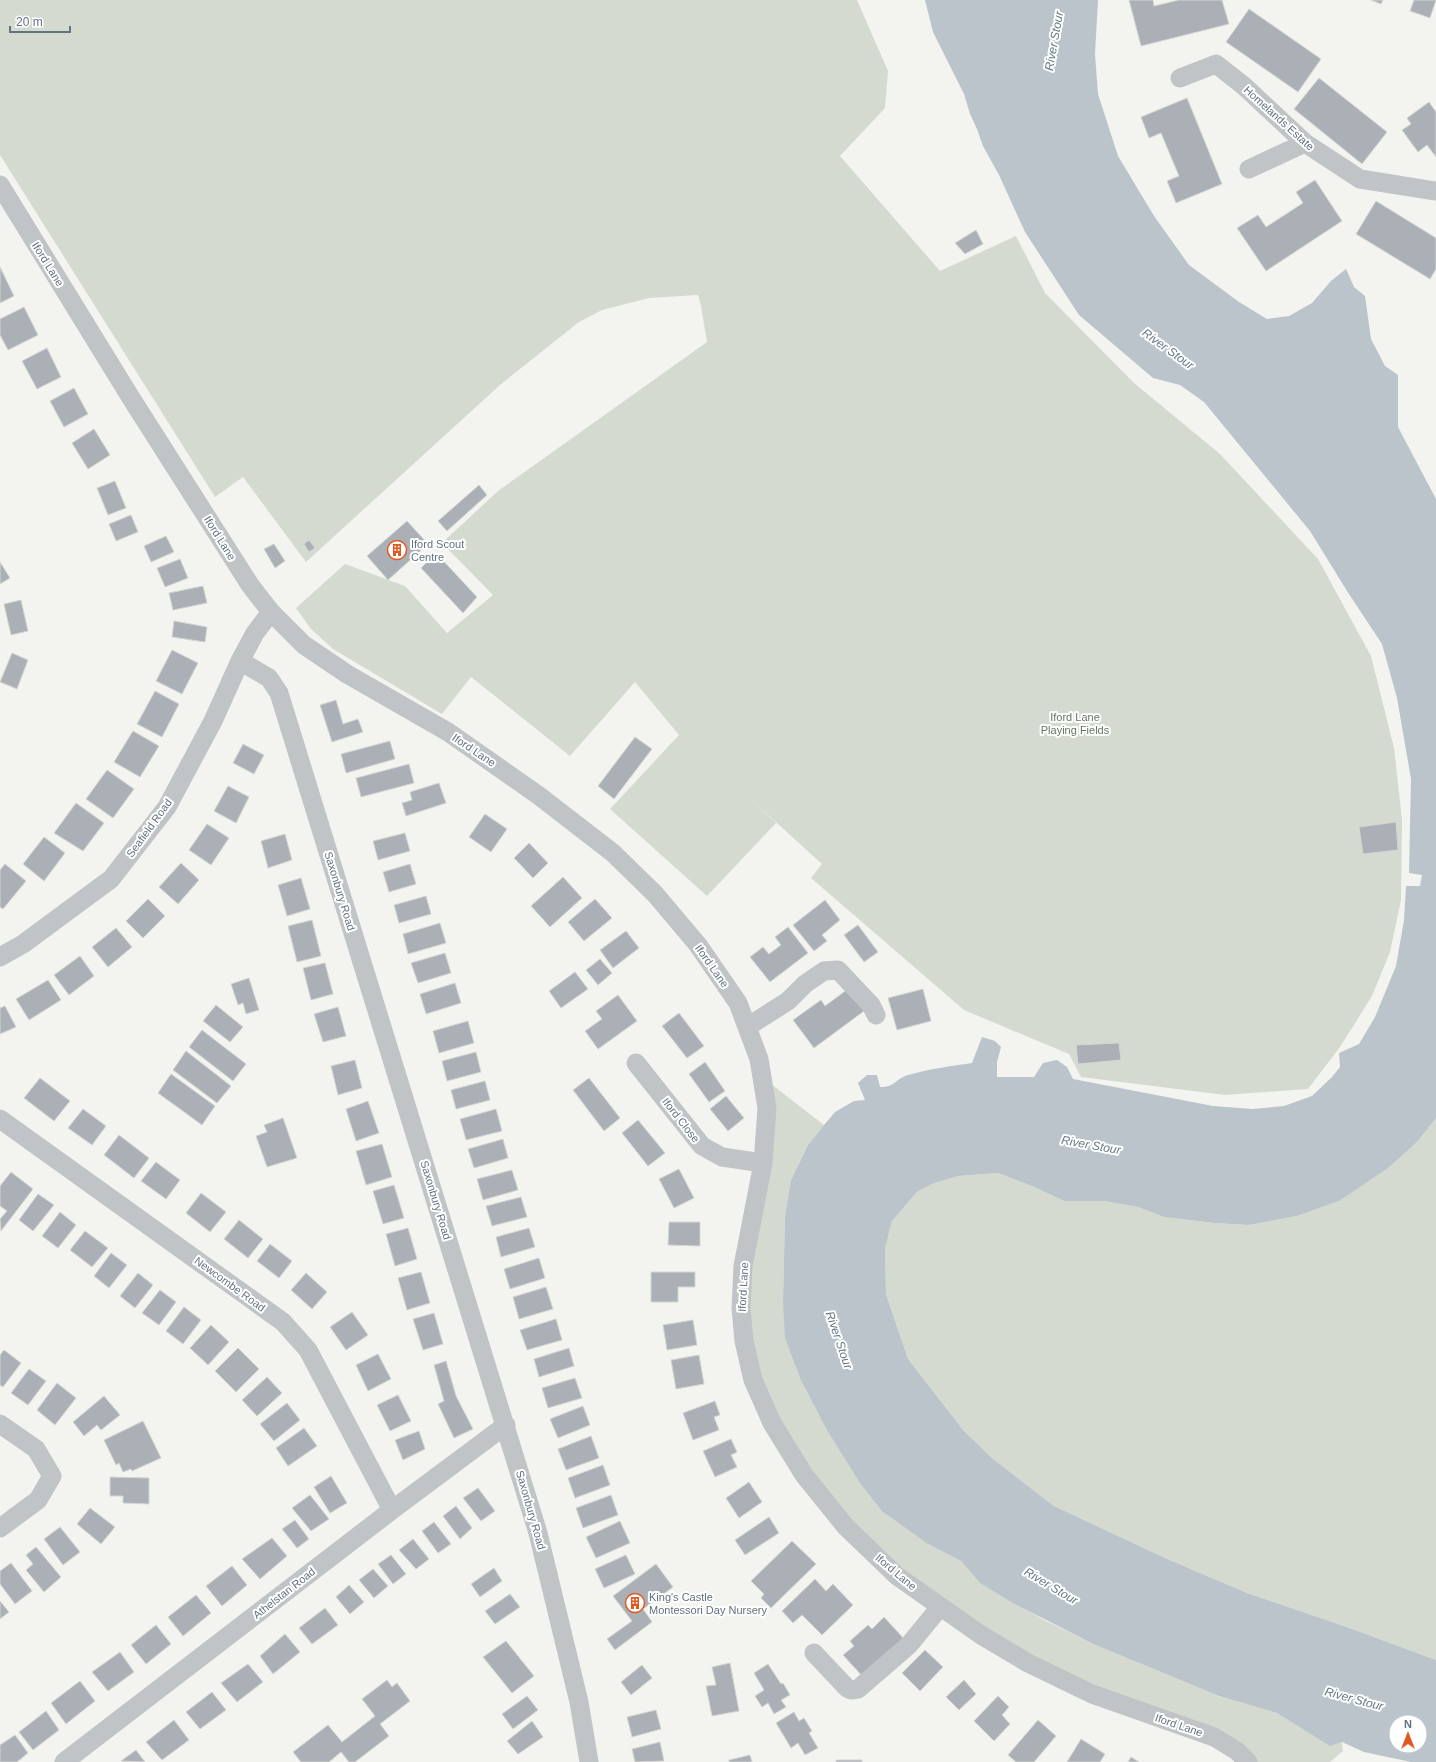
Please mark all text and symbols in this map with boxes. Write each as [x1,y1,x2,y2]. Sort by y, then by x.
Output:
scale bar [10,8,70,34]
water label: River Stour [1042,9,1066,72]
text: 20 m [16,15,43,29]
street label: Homelands Estate [1242,83,1316,153]
street label: Iford Lane [30,240,66,288]
water label: River Stour [1140,326,1197,373]
street label: Iford Lane [202,514,238,562]
place label: Iford Scout Centre [411,538,464,563]
building icon: Iford Scout Centre [386,539,408,561]
park label: Iford Lane Playing Fields [1041,711,1110,736]
street label: Iford Lane [450,731,498,769]
street label: Seafield Road [124,797,174,859]
street label: Saxonbury Road [322,850,358,932]
street label: Iford Lane [693,942,731,990]
street label: Iford Close [660,1095,702,1145]
water label: River Stour [1060,1133,1123,1157]
street label: Saxonbury Road [418,1159,454,1241]
street label: Newcombe Road [192,1254,268,1314]
street label: Iford Lane [736,1262,750,1312]
water label: River Stour [823,1309,856,1372]
street label: Saxonbury Road [514,1469,548,1551]
street label: Iford Lane [873,1551,919,1593]
street label: Athelstan Road [251,1565,317,1621]
water label: River Stour [1022,1565,1081,1608]
place label: King's Castle Montessori Day Nursery [649,1591,767,1616]
building icon: King's Castle Montessori Day Nursery [624,1592,646,1614]
water label: River Stour [1323,1684,1386,1714]
street label: Iford Lane [1154,1711,1204,1739]
north arrow [1388,1714,1428,1754]
text: N [1404,1718,1412,1730]

